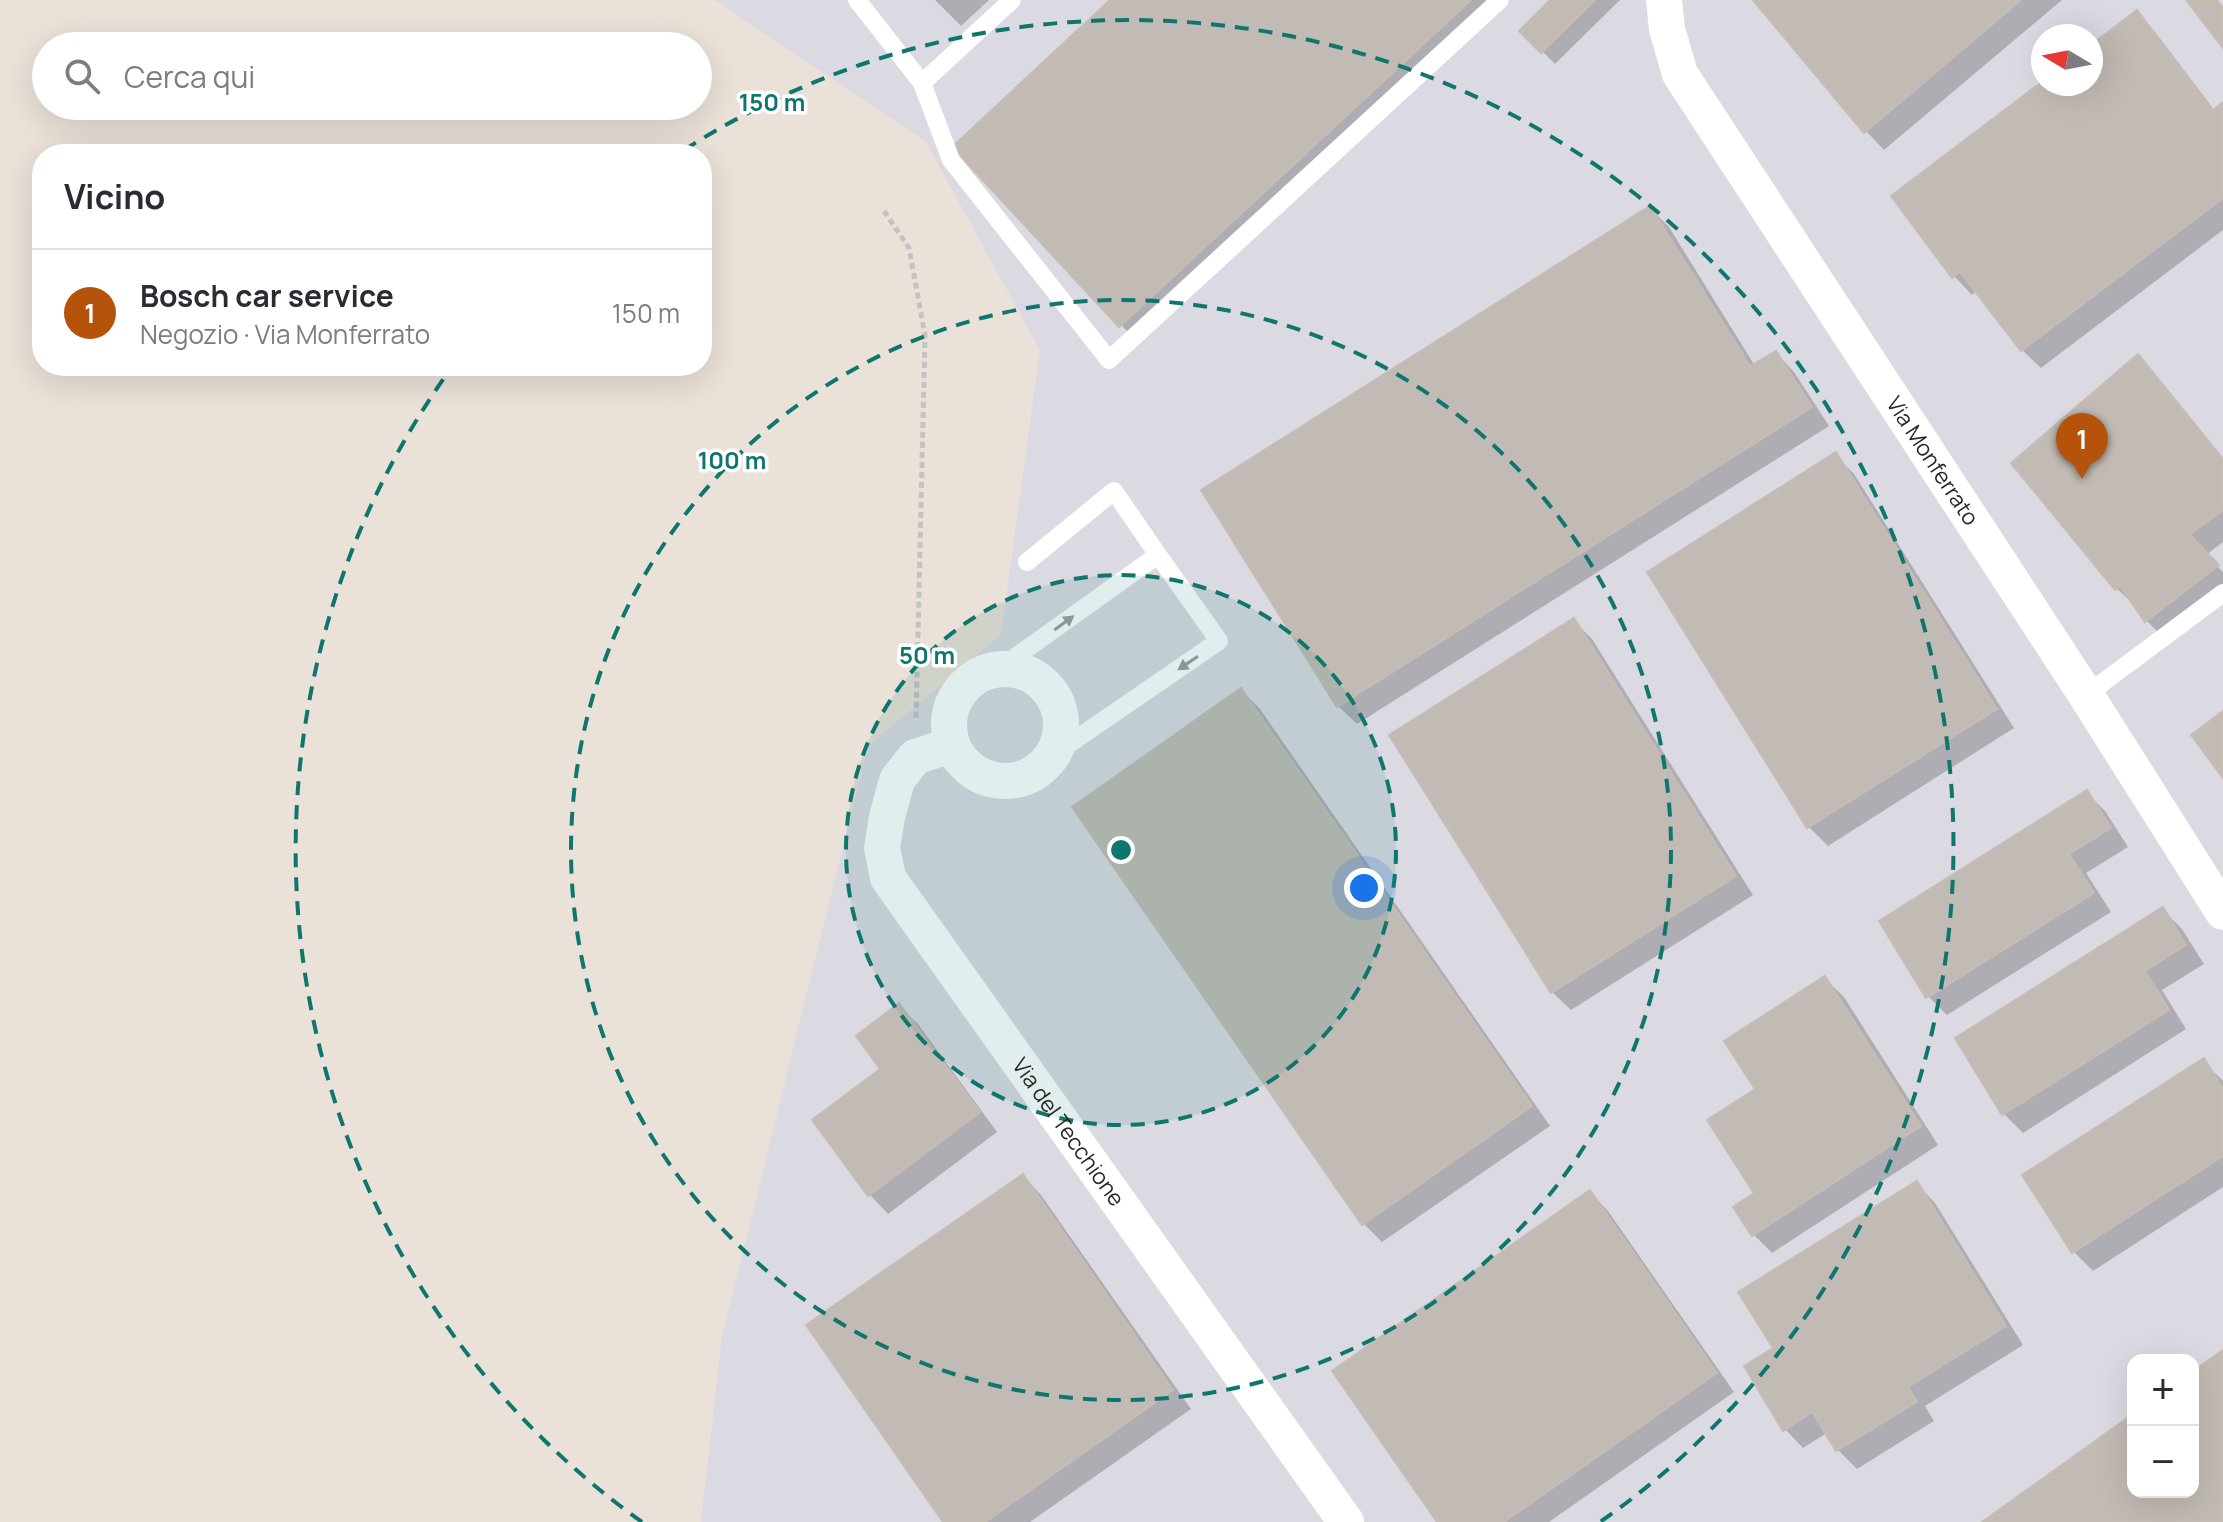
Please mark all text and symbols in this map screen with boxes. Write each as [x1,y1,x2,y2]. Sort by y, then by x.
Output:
north arrow [2031,24,2103,96]
search box [32,32,712,120]
icon: search [60,54,104,98]
text: Cerca qui [124,56,255,97]
text: 150 m [739,85,805,118]
text: Vicino [64,173,165,219]
text: Bosch car service [140,275,394,316]
text: 1 [84,295,96,331]
text: 150 m [612,295,680,331]
text: Negozio · Via Monferrato [140,316,430,352]
street label: Via Monferrato [1880,390,1986,531]
pin: 1 [2056,413,2108,479]
text: 100 m [698,443,766,476]
one-way arrow [1053,616,1074,631]
text: 50 m [899,638,955,671]
one-way arrow [1177,655,1198,670]
centre of rings [1107,836,1135,864]
your location [1344,868,1384,908]
street label: Via del Tecchione [1006,1052,1132,1212]
map controls [2127,1354,2199,1498]
button: + [2127,1354,2199,1426]
button: − [2127,1426,2199,1498]

